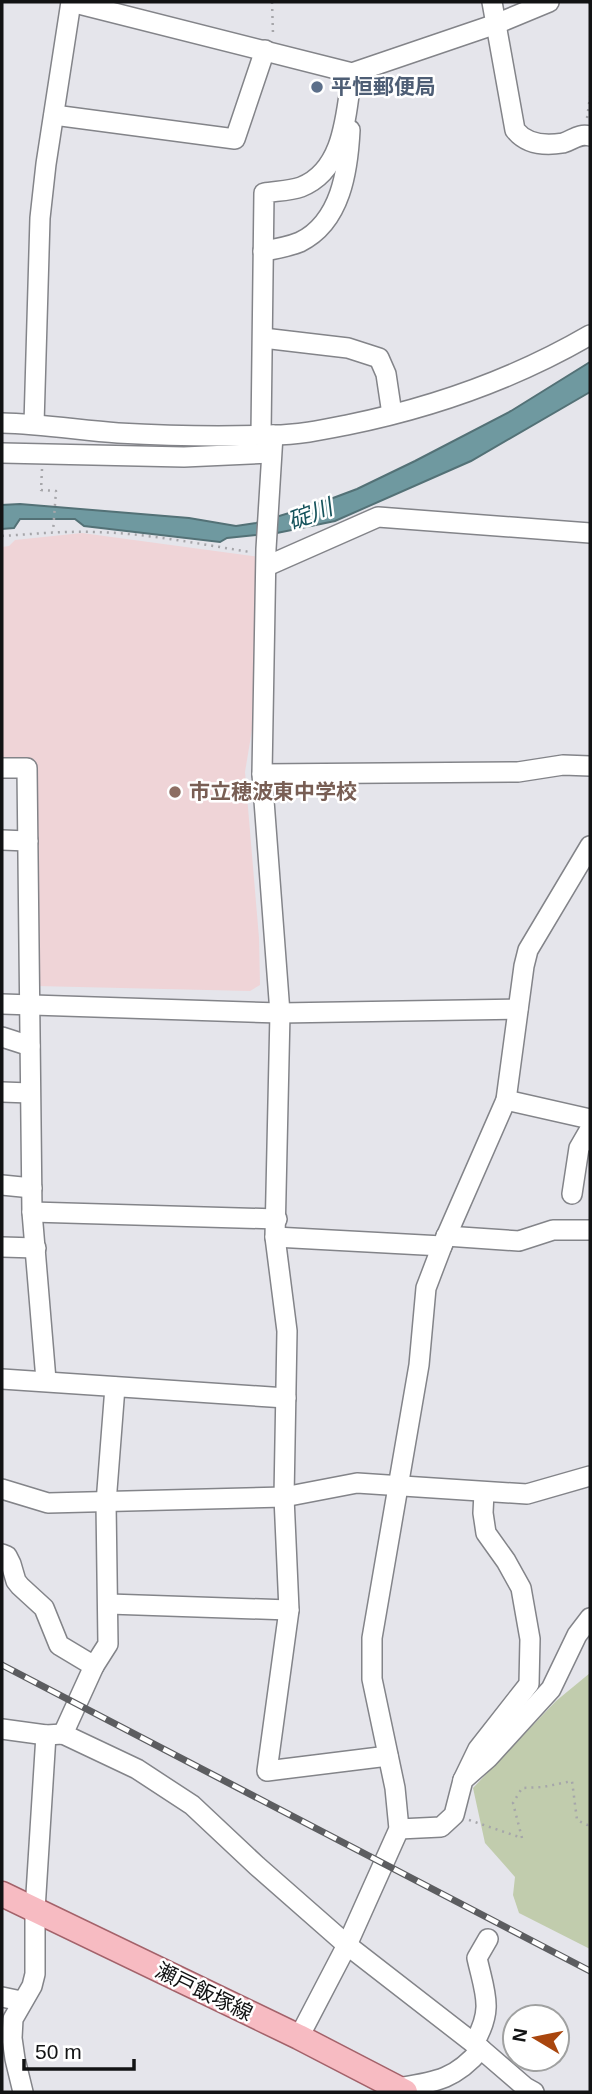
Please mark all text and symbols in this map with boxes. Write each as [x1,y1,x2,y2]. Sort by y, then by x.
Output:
place label: 平恒郵便局 [331,75,436,98]
marker: 平恒郵便局 [309,79,325,95]
water label: 碇川 [284,493,339,534]
place label: 市立穂波東中学校 [189,780,357,803]
marker: 市立穂波東中学校 [167,784,183,800]
street label: 瀬戸飯塚線 [152,1958,256,2025]
north arrow [501,2003,571,2073]
text: N [508,2027,531,2044]
scale bar [24,2028,135,2072]
text: 50 m [35,2040,82,2063]

